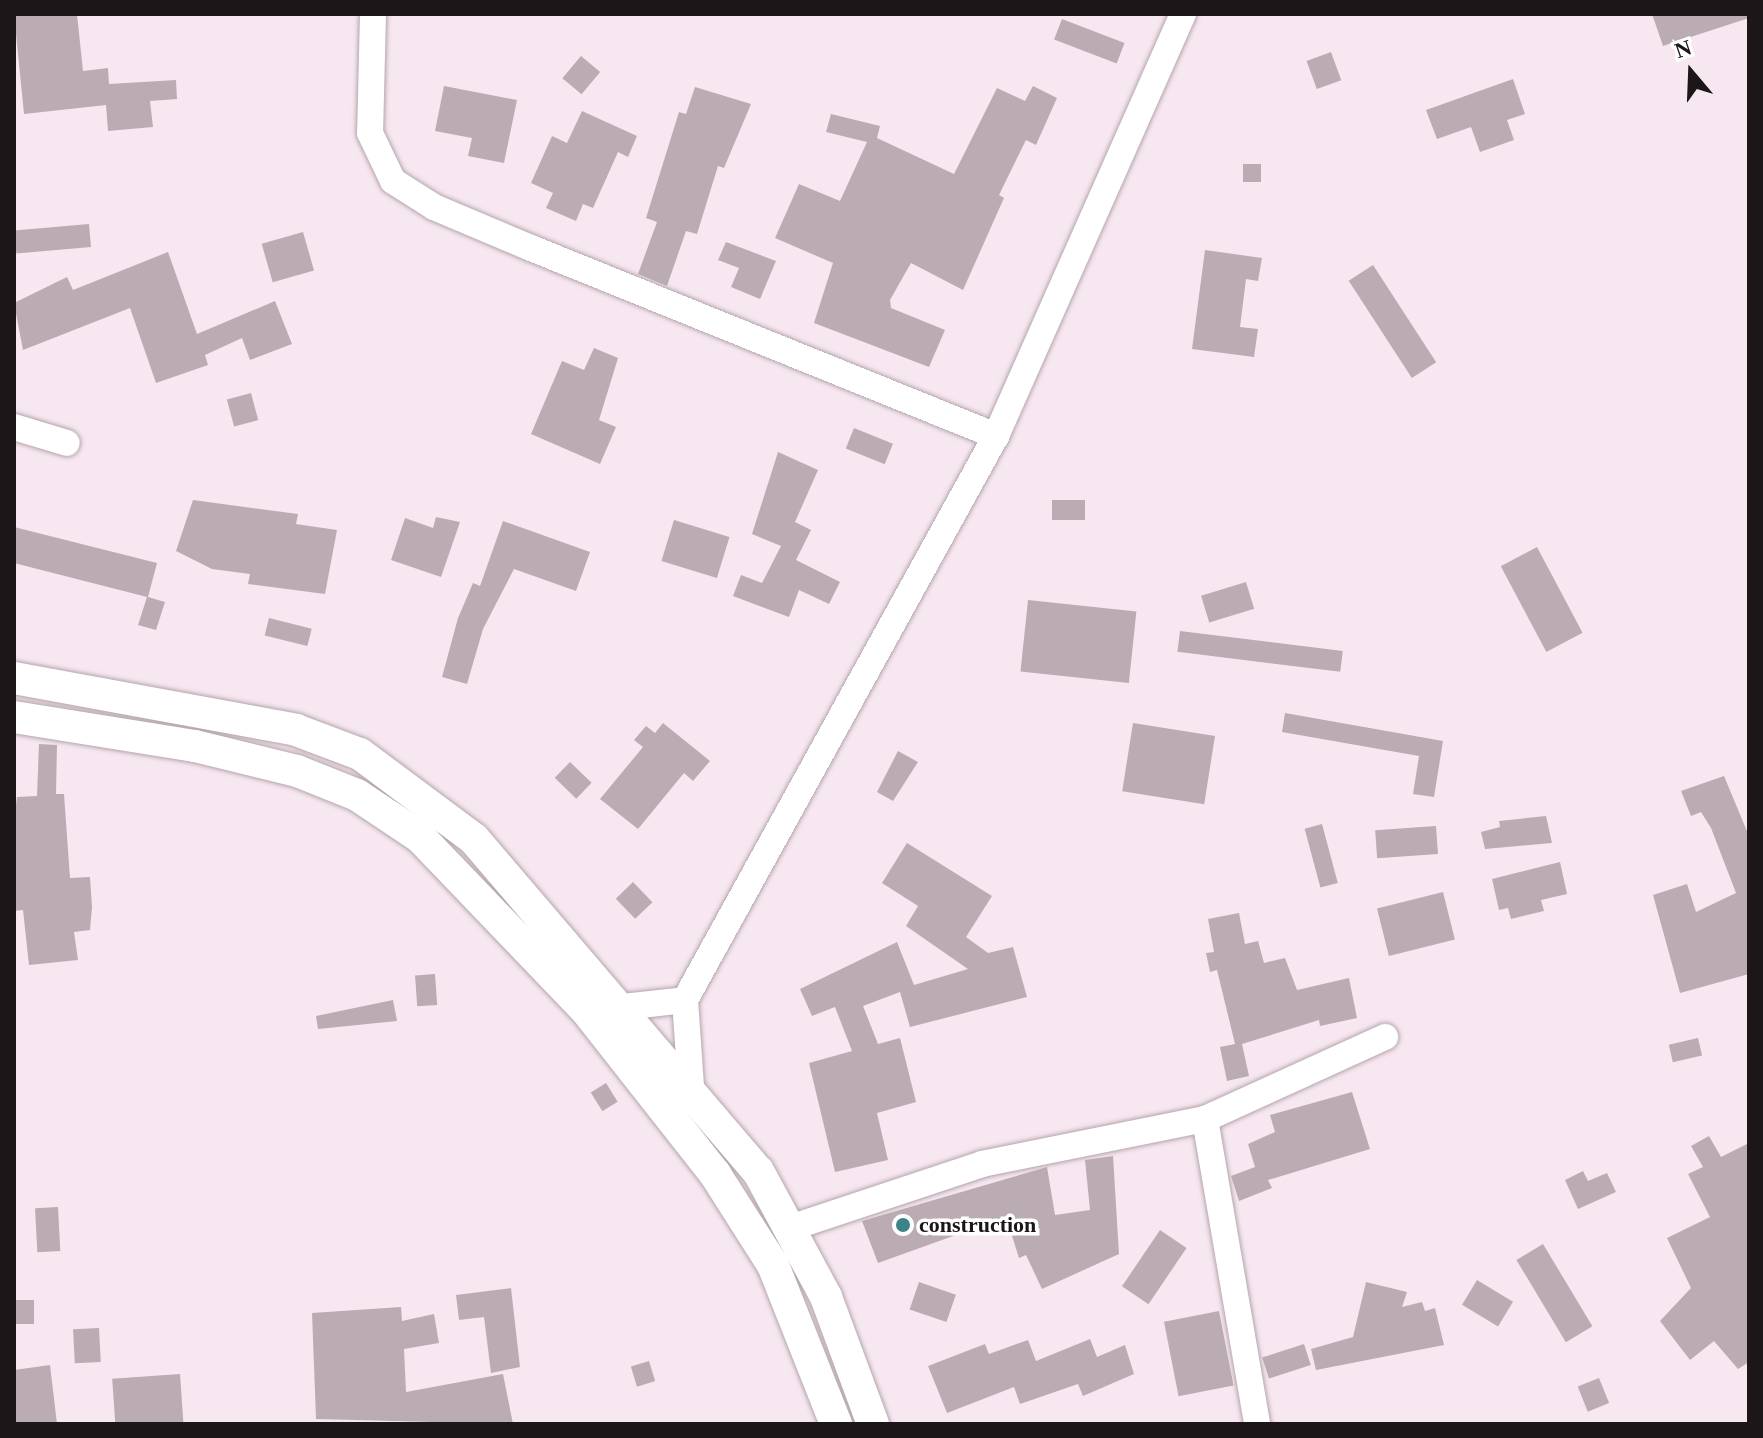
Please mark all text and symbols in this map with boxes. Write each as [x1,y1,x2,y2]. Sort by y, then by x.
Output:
north arrow [1651,32,1731,112]
text: N [1671,34,1695,63]
place label: construction [919,1212,1036,1238]
marker: construction [894,1216,912,1234]

